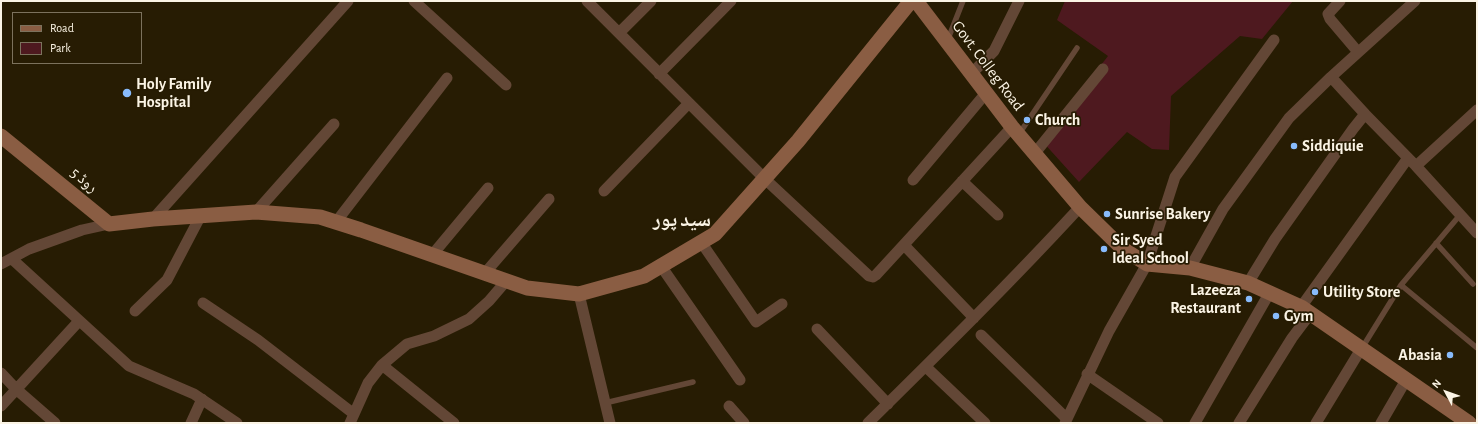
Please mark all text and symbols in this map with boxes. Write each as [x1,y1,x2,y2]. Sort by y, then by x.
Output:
legend [12,12,142,64]
street label: Govt. Colleg Road [948,17,1028,115]
text: Road [50,22,74,34]
text: Park [50,42,71,54]
place label: Holy Family Hospital [136,74,211,112]
marker: Holy Family Hospital [121,87,133,99]
place label: Church [1035,110,1080,130]
marker: Church [1022,115,1032,125]
place label: Siddiquie [1302,136,1364,156]
marker: Siddiquie [1289,141,1299,151]
street label: روڈ 5 [66,163,102,197]
place label: Sunrise Bakery [1115,204,1210,224]
district label: سید پور [653,208,711,232]
marker: Sunrise Bakery [1102,209,1112,219]
place label: Sir Syed Ideal School [1112,230,1189,268]
marker: Sir Syed Ideal School [1099,244,1109,254]
place label: Lazeeza Restaurant [1170,280,1241,318]
place label: Utility Store [1323,282,1400,302]
marker: Utility Store [1310,287,1320,297]
marker: Lazeeza Restaurant [1244,294,1254,304]
place label: Gym [1284,306,1313,326]
marker: Gym [1271,311,1281,321]
place label: Abasia [1398,345,1442,365]
marker: Abasia [1445,350,1455,360]
north arrow [1426,372,1466,412]
text: N [1430,377,1443,390]

